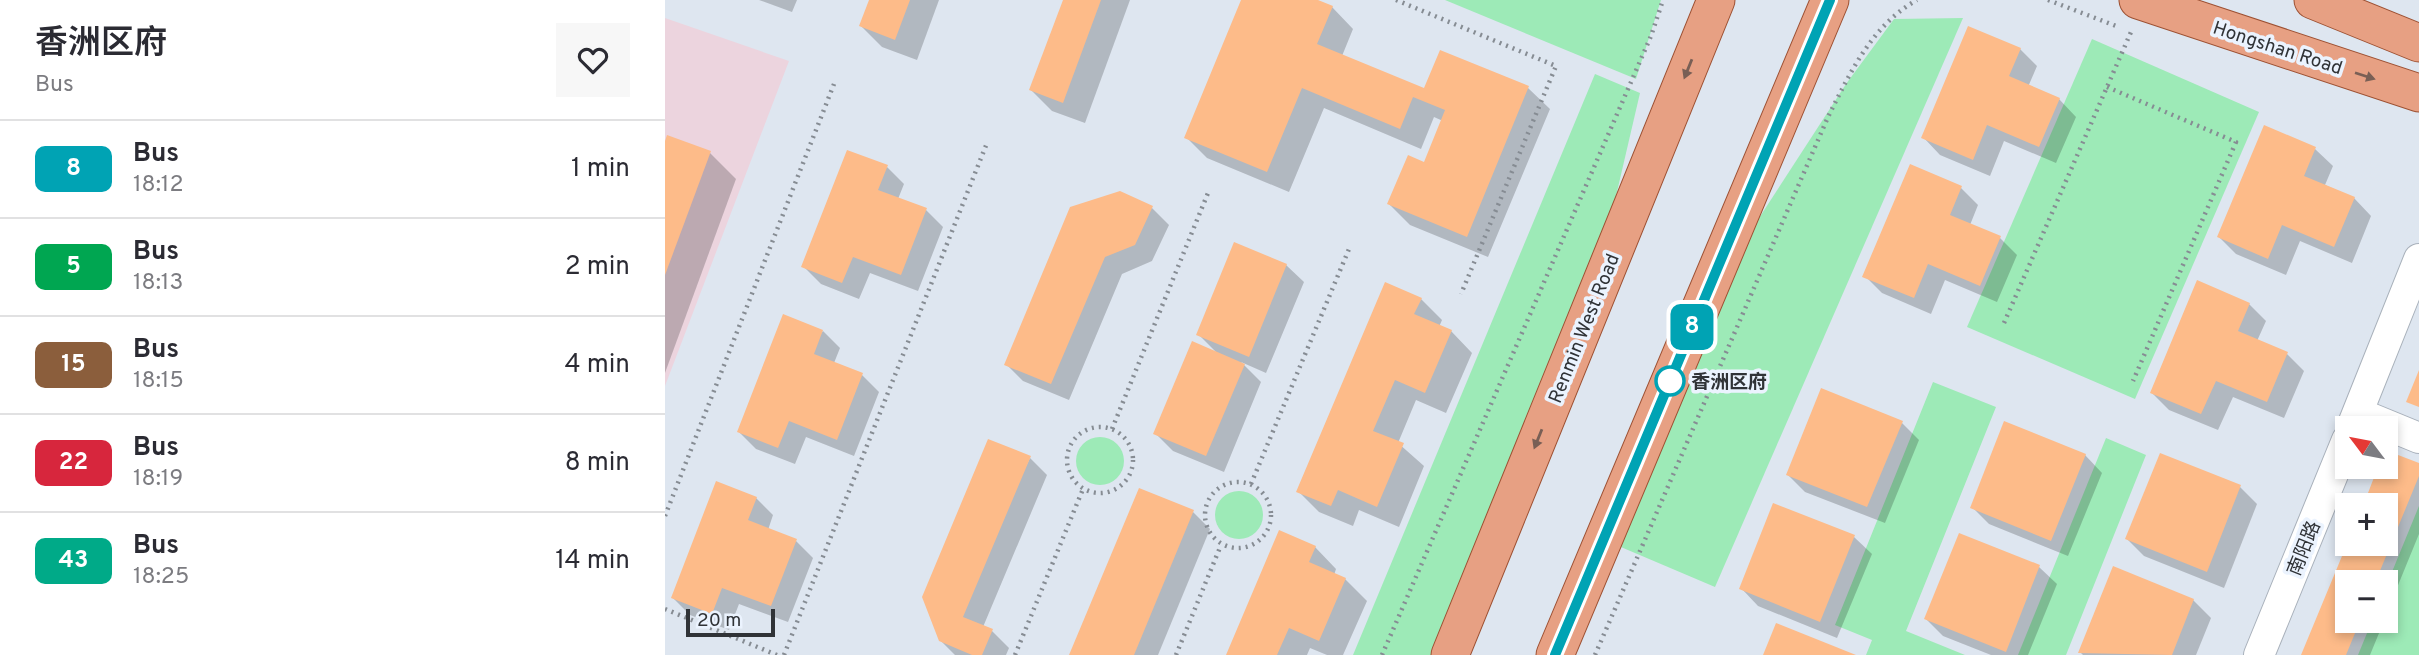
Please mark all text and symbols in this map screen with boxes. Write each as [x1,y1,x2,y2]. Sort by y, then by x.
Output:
street label: Hongshan Road [2210,17,2345,81]
button: heart [556,23,630,97]
text: 香洲区府 [35,24,167,66]
one-way arrow [1682,59,1693,80]
text: Bus [35,71,74,100]
one-way arrow [2355,71,2376,81]
text: Bus [133,138,179,171]
text: 1 min [571,153,630,186]
text: 8 [66,154,81,184]
text: 18:12 [133,171,183,200]
text: Bus [133,236,179,269]
street label: Renmin West Road [1544,250,1626,407]
text: 2 min [565,251,630,284]
text: 5 [66,252,81,282]
text: 18:13 [133,269,183,298]
line badge: 8 [1669,304,1715,350]
text: 8 [1684,312,1700,342]
text: Bus [133,334,179,367]
text: 4 min [564,349,630,382]
text: 15 [61,350,86,380]
marker: 香洲区府 [1655,366,1685,396]
text: 18:15 [133,367,184,396]
place label: 香洲区府 [1691,371,1767,395]
north arrow [2335,416,2397,480]
map controls [2335,416,2398,633]
one-way arrow [1532,429,1544,449]
text: Bus [133,432,179,465]
text: 8 min [565,447,630,480]
text: 22 [59,448,88,478]
text: 18:19 [133,465,183,494]
button: + [2335,493,2398,556]
street label: 南阳路 [2283,518,2327,580]
text: Bus [133,530,179,563]
text: 14 min [555,545,630,578]
text: 43 [59,546,88,576]
text: 18:25 [133,563,189,592]
button: − [2335,570,2398,633]
scale bar [686,606,775,638]
text: 20 m [697,609,741,633]

